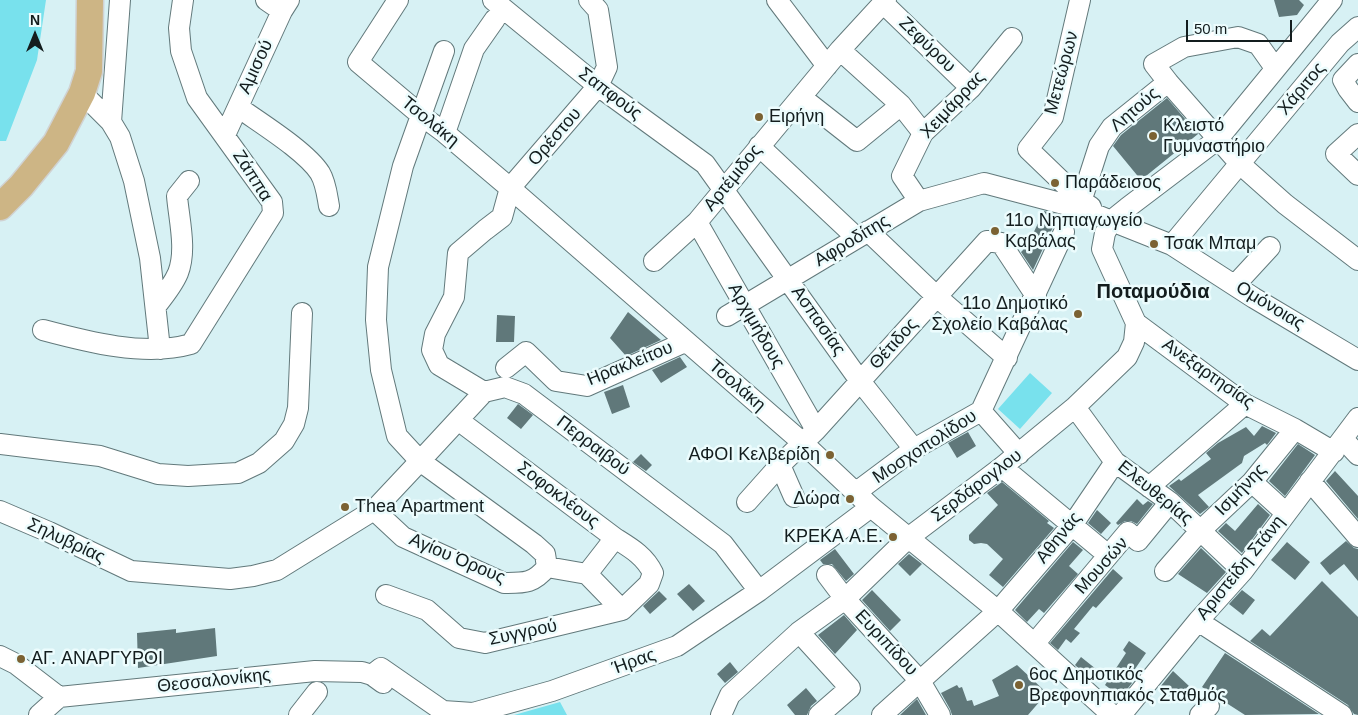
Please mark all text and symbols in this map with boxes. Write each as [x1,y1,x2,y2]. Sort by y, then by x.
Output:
north arrow [10,10,60,60]
scale bar [1188,10,1294,42]
text: N [30,12,40,28]
street label: Ζεφύρου [894,13,960,77]
text: 50 m [1194,20,1227,37]
street label: Μετεώρων [1041,29,1083,117]
street label: Αμισού [234,36,278,98]
street label: Χάριτος [1274,58,1330,120]
street label: Σαπφούς [574,63,646,125]
street label: Χειμάρρας [916,67,990,143]
street label: Λητούς [1106,83,1164,137]
street label: Τσολάκη [397,92,463,152]
street label: Ορέστου [524,103,586,171]
place label: Ειρήνη [769,106,824,128]
marker: Ειρήνη [753,111,765,123]
place label: Κλειστό Γυμναστήριο [1163,115,1265,158]
marker: Κλειστό Γυμναστήριο [1147,130,1159,142]
street label: Αρτέμιδος [699,140,767,216]
street label: Ζάππα [228,146,276,206]
place label: Παράδεισος [1065,172,1161,194]
marker: Παράδεισος [1049,177,1061,189]
street label: Αφροδίτης [811,210,893,272]
place label: 11ο Νηπιαγωγείο Καβάλας [1005,210,1143,252]
marker: 11ο Νηπιαγωγείο Καβάλας [989,225,1001,237]
place label: Τσακ Μπαμ [1164,233,1256,255]
marker: Τσακ Μπαμ [1148,238,1160,250]
street label: Ομόνοιας [1232,277,1308,335]
street label: Αρχιμήδους [723,280,789,372]
district label: Ποταμούδια [1097,280,1209,304]
street label: Ασπασίας [786,282,850,360]
place label: 11ο Δημοτικό Σχολείο Καβάλας [931,293,1068,336]
marker: 11ο Δημοτικό Σχολείο Καβάλας [1072,308,1084,320]
street label: Θέτιδος [865,314,923,374]
street label: Ανεξαρτησίας [1158,334,1258,414]
street label: Ηρακλείτου [584,337,676,391]
street label: Τσολάκη [704,356,770,416]
street label: Μοσχοπολίδου [869,405,981,489]
street label: Περραιβού [552,411,634,481]
place label: ΑΦΟΙ Κελβερίδη [688,444,820,466]
street label: Σερδάρογλου [928,445,1026,527]
marker: ΑΦΟΙ Κελβερίδη [824,449,836,461]
street label: Ελευθερίας [1113,456,1197,530]
street label: Σοφοκλέους [513,457,603,533]
street label: Ισμήνης [1211,459,1271,521]
place label: Δώρα [793,488,840,510]
marker: Δώρα [844,493,856,505]
place label: Thea Apartment [355,496,484,518]
marker: Thea Apartment [339,501,351,513]
street label: Αθηνάς [1032,508,1086,568]
street label: Αριστείδη Στάνη [1192,511,1290,625]
street label: Σηλυβρίας [24,514,108,568]
place label: ΚΡΕΚΑ Α.Ε. [784,526,883,548]
street label: Αγίου Όρους [406,529,508,589]
marker: ΚΡΕΚΑ Α.Ε. [887,531,899,543]
street label: Μουσών [1071,533,1133,599]
street label: Ευριπίδου [850,606,922,680]
street label: Συγγρού [487,615,559,651]
street label: Ήρας [609,644,659,680]
place label: ΑΓ. ΑΝΑΡΓΥΡΟΙ [31,648,163,670]
marker: ΑΓ. ΑΝΑΡΓΥΡΟΙ [15,653,27,665]
street label: Θεσσαλονίκης [156,664,272,698]
place label: 6ος Δημοτικός Βρεφονηπιακός Σταθμός [1029,664,1226,706]
marker: 6ος Δημοτικός Βρεφονηπιακός Σταθμός [1013,679,1025,691]

